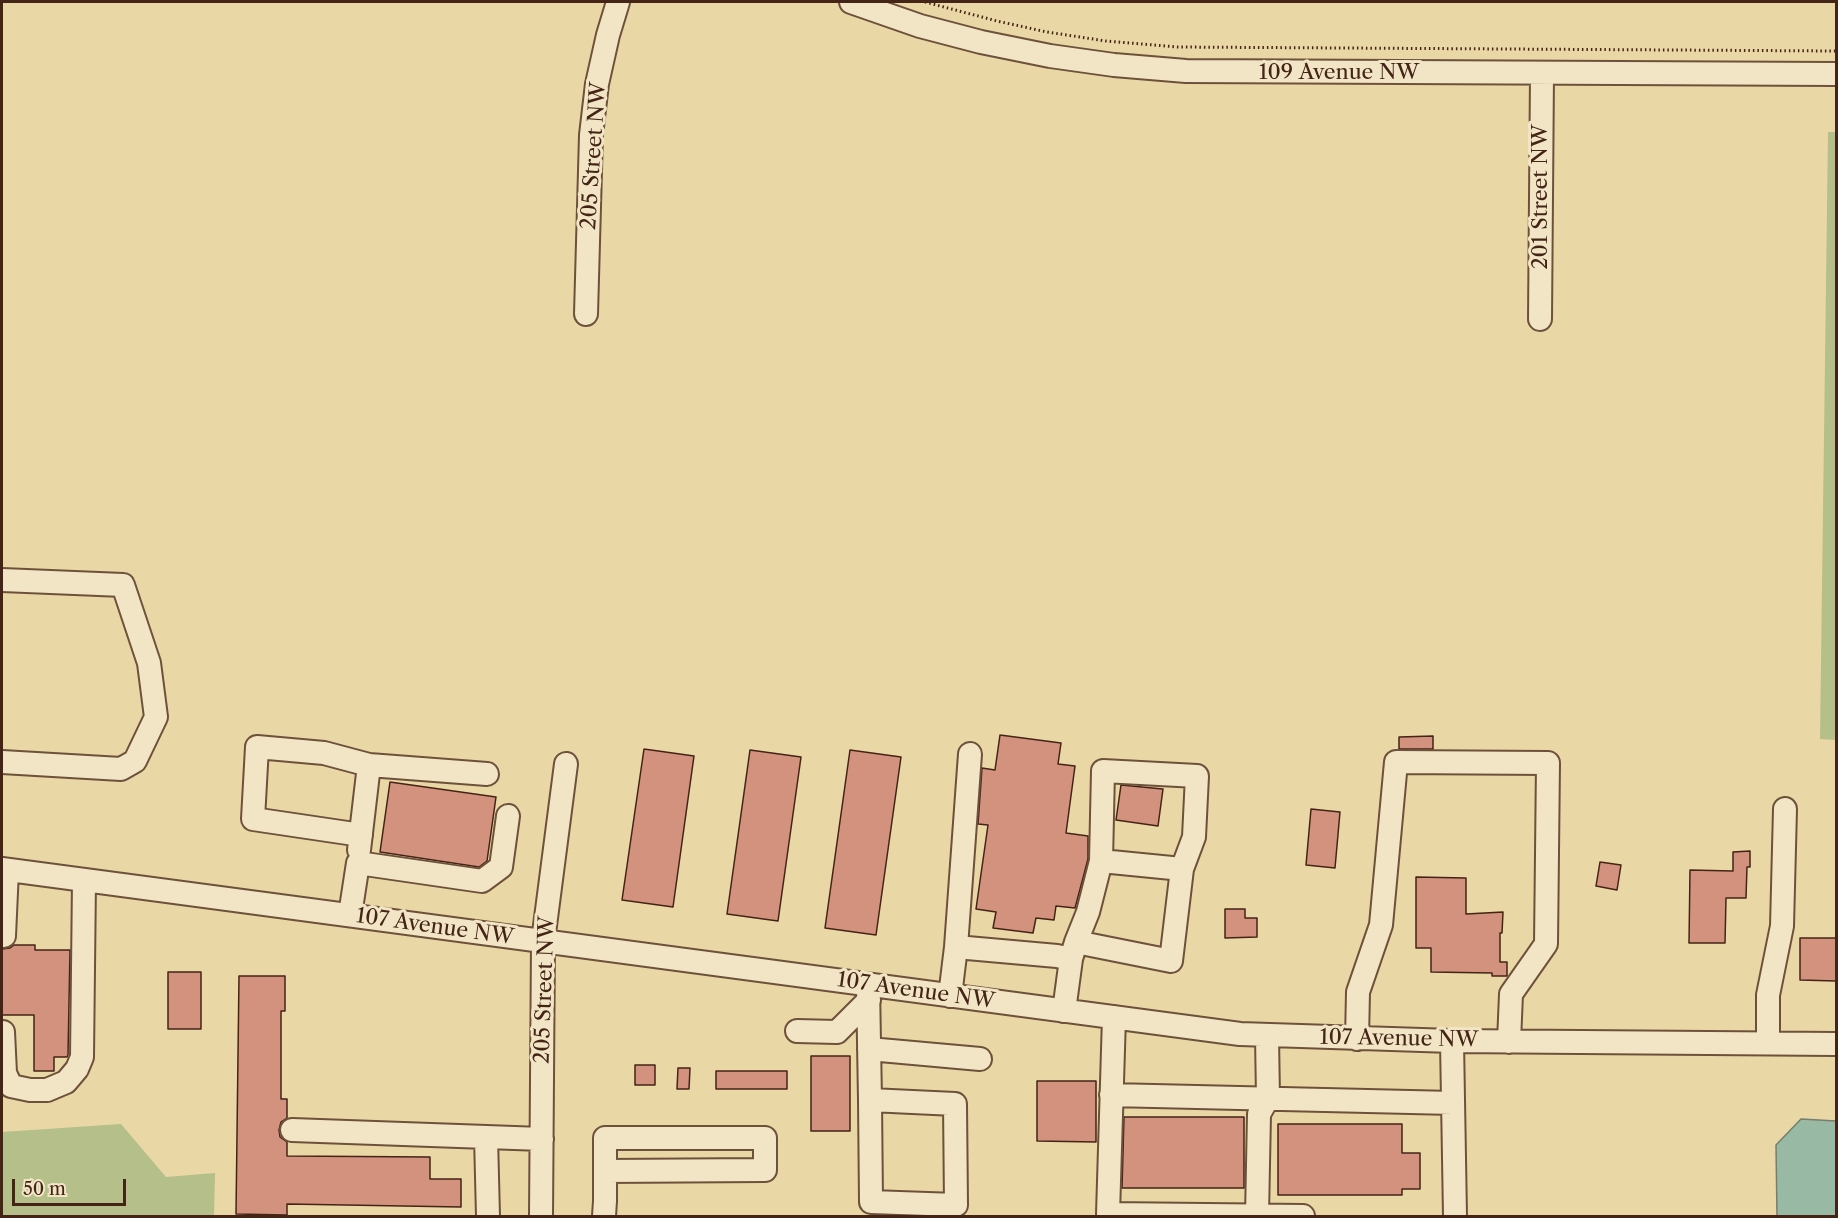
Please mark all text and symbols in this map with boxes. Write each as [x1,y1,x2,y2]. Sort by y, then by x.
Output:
street label: 109 Avenue NW [1259,60,1419,86]
street label: 205 Street NW [576,81,612,231]
street label: 201 Street NW [1528,124,1554,270]
street label: 107 Avenue NW [355,903,515,951]
street label: 205 Street NW [530,916,560,1064]
street label: 107 Avenue NW [836,967,996,1015]
street label: 107 Avenue NW [1319,1025,1479,1053]
scale bar [15,1167,129,1205]
text: 50 m [23,1178,66,1200]

